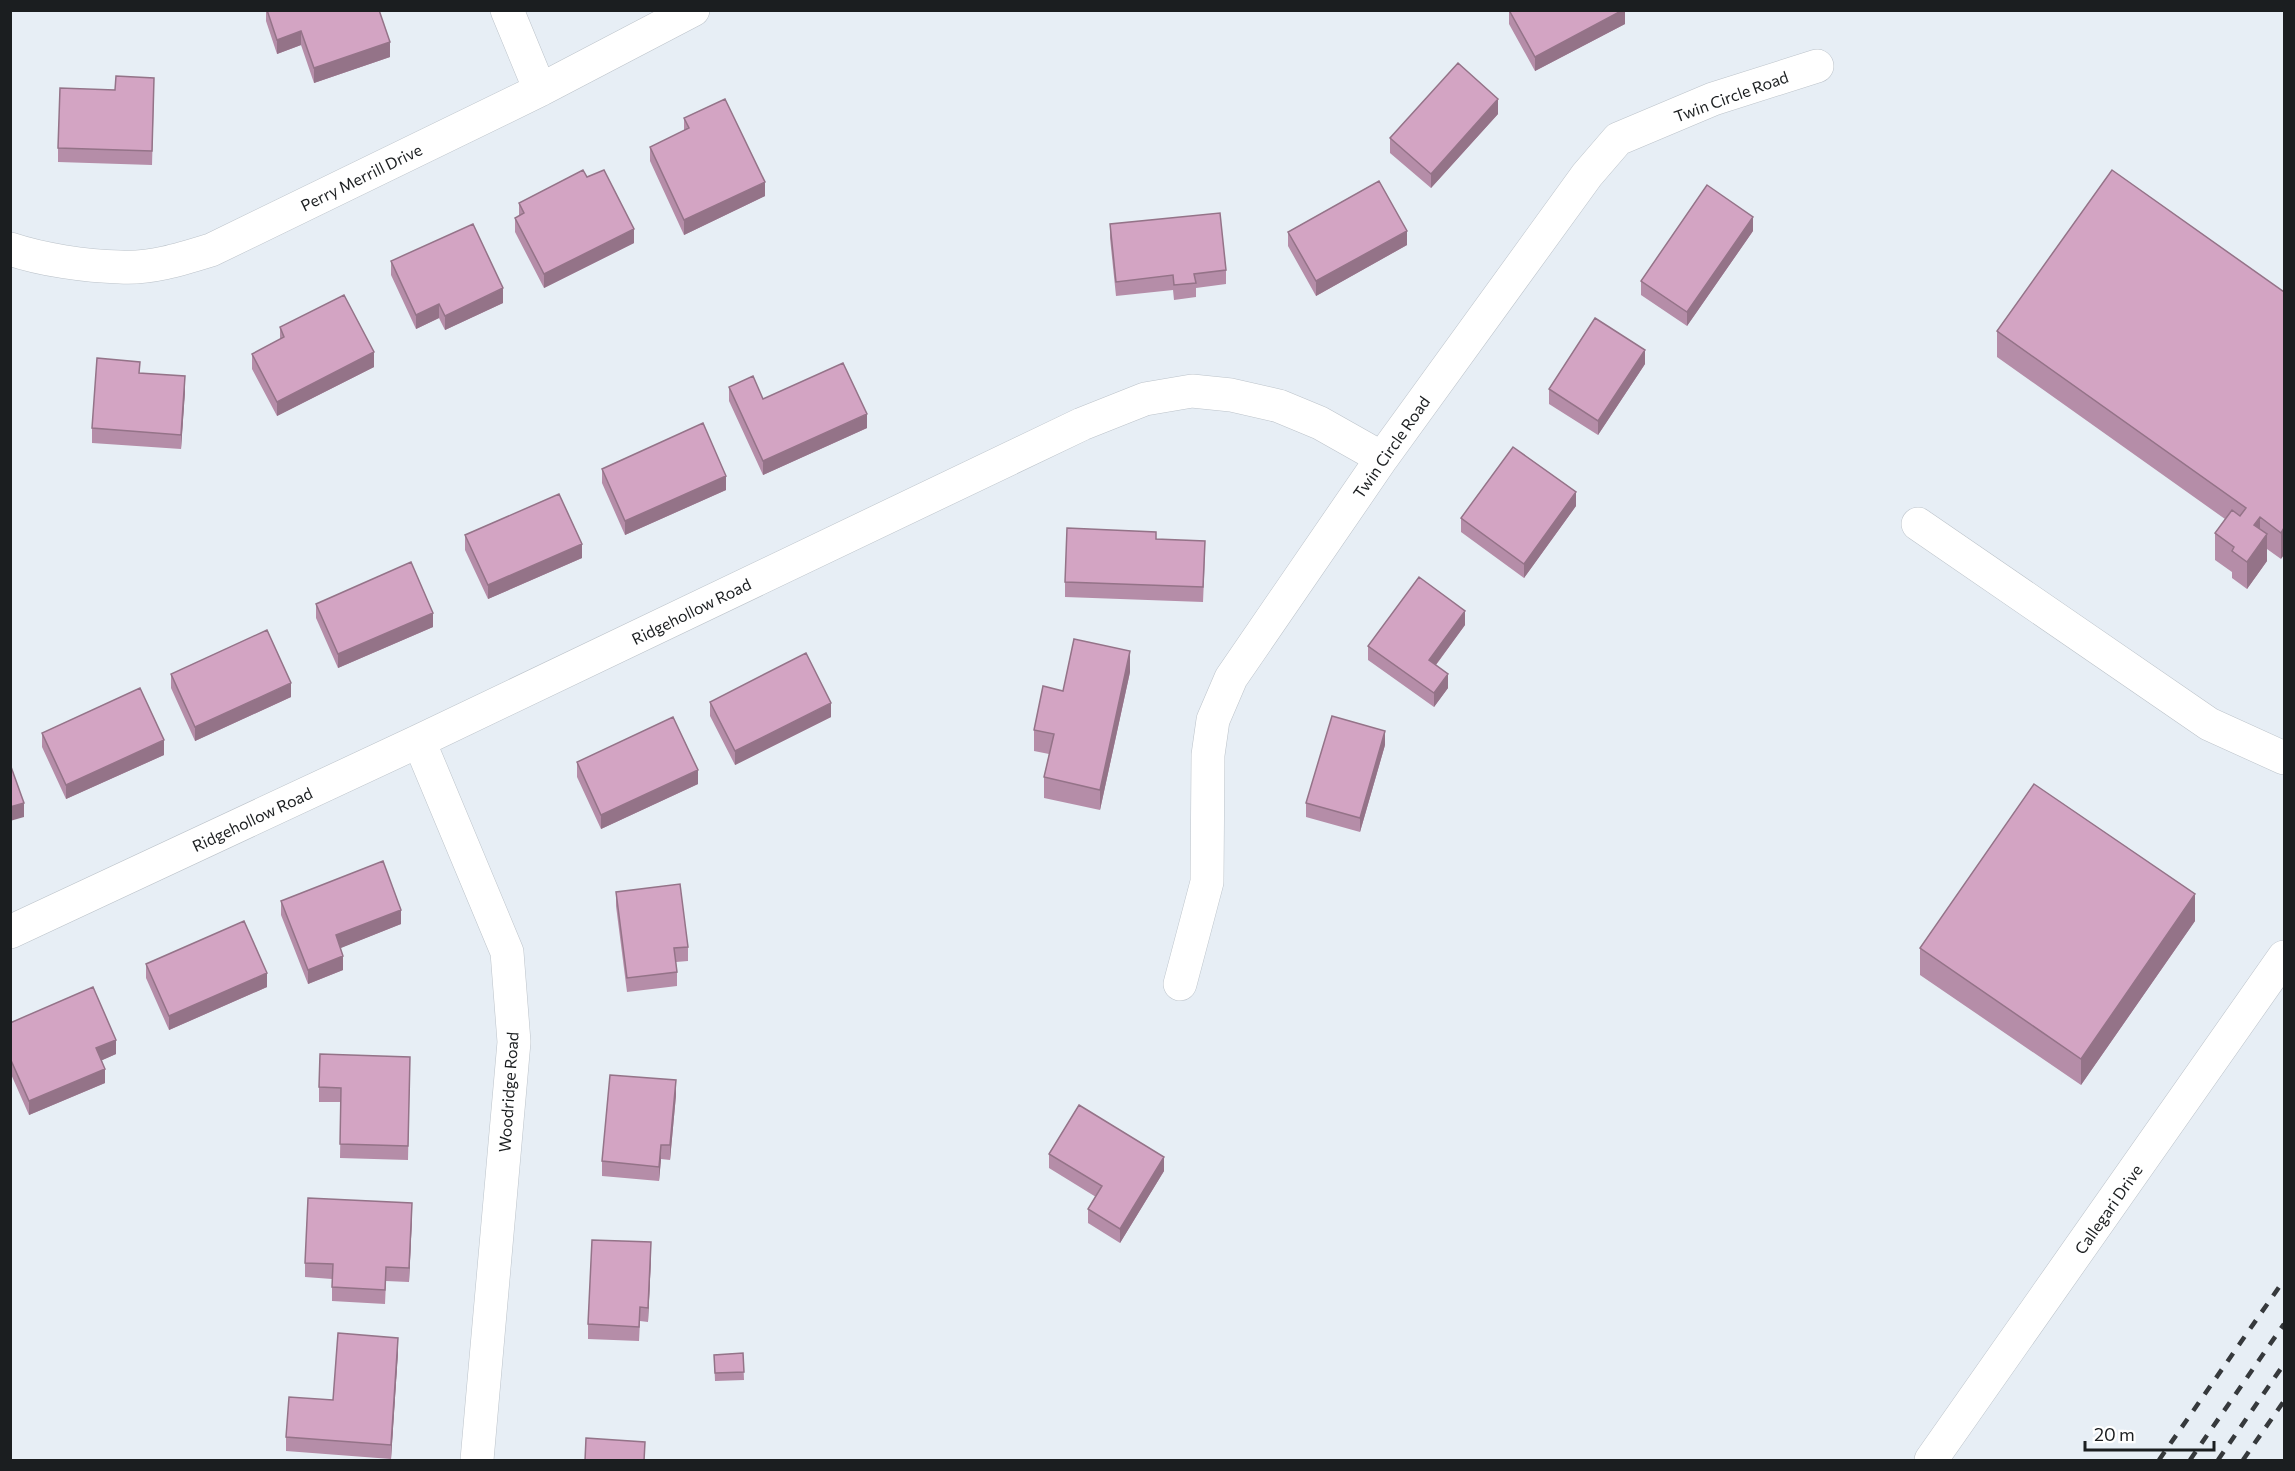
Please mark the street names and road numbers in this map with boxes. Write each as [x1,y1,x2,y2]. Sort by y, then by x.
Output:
street label: Twin Circle Road [1671,66,1791,126]
street label: Perry Merrill Drive [297,139,425,215]
street label: Twin Circle Road [1349,392,1433,502]
street label: Ridgehollow Road [628,574,754,648]
street label: Ridgehollow Road [189,783,315,855]
street label: Woodridge Road [494,1031,522,1153]
street label: Callegari Drive [2070,1161,2146,1257]

